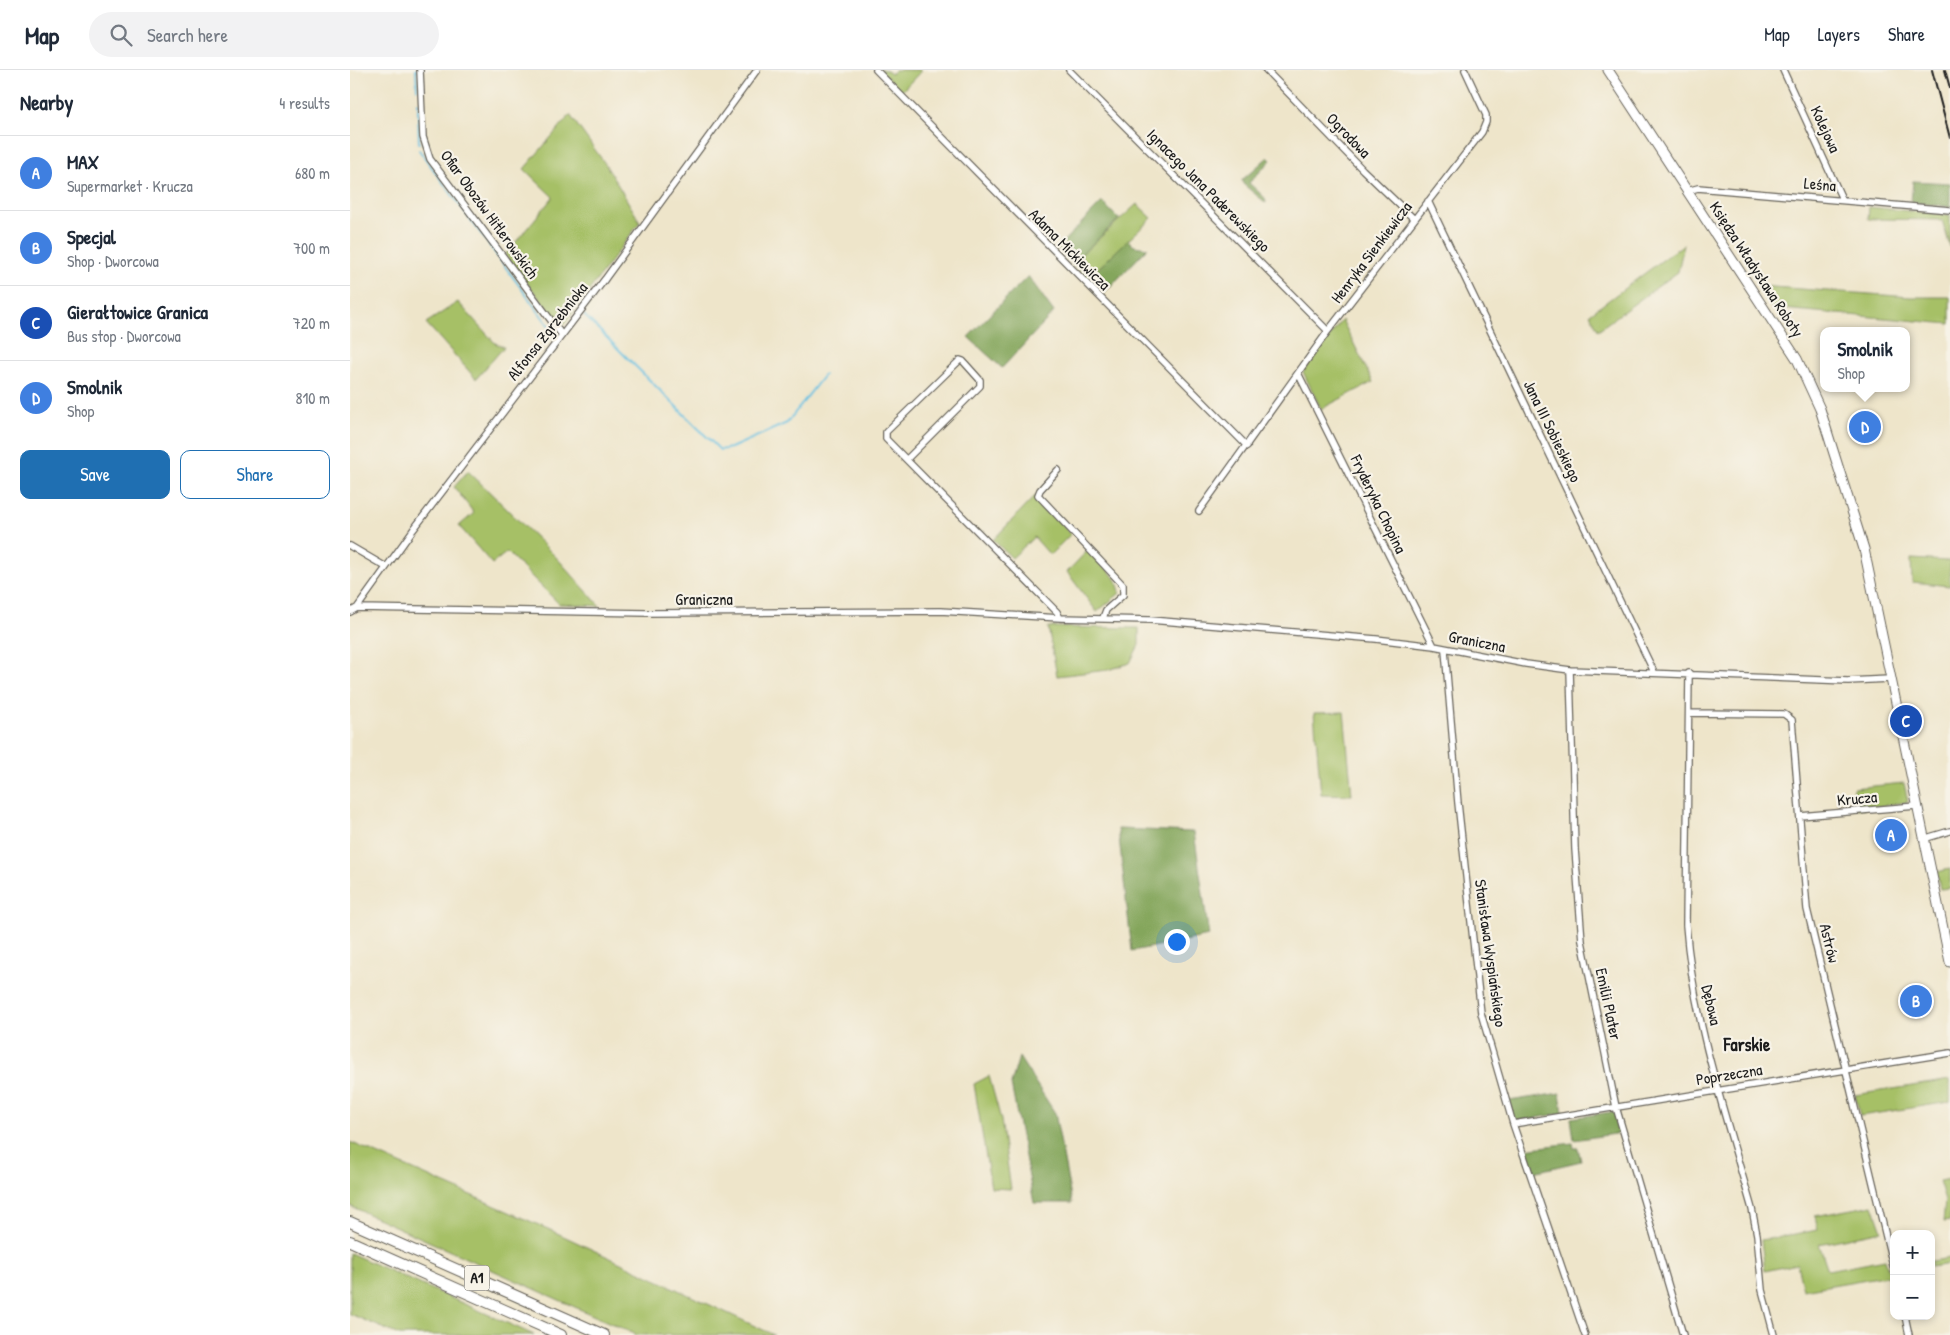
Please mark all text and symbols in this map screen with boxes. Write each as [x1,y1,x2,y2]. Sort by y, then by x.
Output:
search box [89,12,439,57]
text: Map [25,19,59,51]
icon: search [107,21,135,49]
text: Search here [147,22,228,48]
text: Map [1764,22,1790,47]
text: Layers [1818,22,1860,47]
text: Share [1888,22,1925,47]
text: Nearby [20,88,73,117]
text: 4 results [279,92,330,114]
street label: Kolejowa [1806,102,1846,156]
street label: Ogrodowa [1322,108,1376,162]
street label: Ignacego Jana Paderewskiego [1142,123,1276,257]
street label: Ofiar Obozów Hitlerowskich [436,145,544,283]
text: MAX [67,149,99,175]
text: A [32,162,40,184]
text: 680 m [295,162,330,184]
street label: Leśna [1803,172,1837,196]
text: Supermarket · Krucza [67,175,193,197]
street label: Henryka Sienkiewicza [1325,197,1417,307]
street label: Księdza Władysława Roboty [1705,197,1809,341]
street label: Adama Mickiewicza [1024,203,1116,295]
text: Specjal [67,224,116,250]
text: B [32,237,40,259]
text: 700 m [293,237,330,259]
text: Shop · Dworcowa [67,250,159,272]
street label: Alfonsa Zgrzebnioka [502,277,592,385]
text: Gierałtowice Granica [67,299,208,325]
text: C [32,312,40,334]
text: 720 m [293,312,330,334]
text: Bus stop · Dworcowa [67,325,181,347]
popup [1820,327,1910,392]
text: Smolnik [1837,336,1893,362]
text: Shop [1837,362,1865,384]
text: Smolnik [67,374,122,400]
street label: Jana III Sobieskiego [1519,376,1587,486]
text: D [32,387,40,409]
text: 810 m [296,387,330,409]
text: Shop [67,400,94,422]
pin: D [1849,408,1881,446]
button: Save [20,450,170,499]
button: Share [180,450,330,499]
street label: Fryderyka Chopina [1345,450,1412,557]
street label: Graniczna [675,588,733,610]
street label: Graniczna [1447,625,1507,657]
pin: C [1890,702,1922,740]
street label: Krucza [1836,785,1878,811]
pin: A [1875,816,1907,854]
street label: Stanisława Wyspiańskiego [1470,878,1512,1029]
street label: Astrów [1815,921,1845,965]
your location [1164,929,1190,955]
street label: Emilii Plater [1591,966,1627,1042]
pin: B [1900,982,1932,1020]
street label: Dębowa [1697,983,1727,1027]
district label: Farskie [1723,1032,1771,1057]
street label: Poprzeczna [1694,1058,1764,1090]
map controls [1890,1230,1935,1320]
button: + [1890,1230,1935,1275]
road number: A1 [464,1266,490,1290]
button: − [1890,1275,1935,1320]

